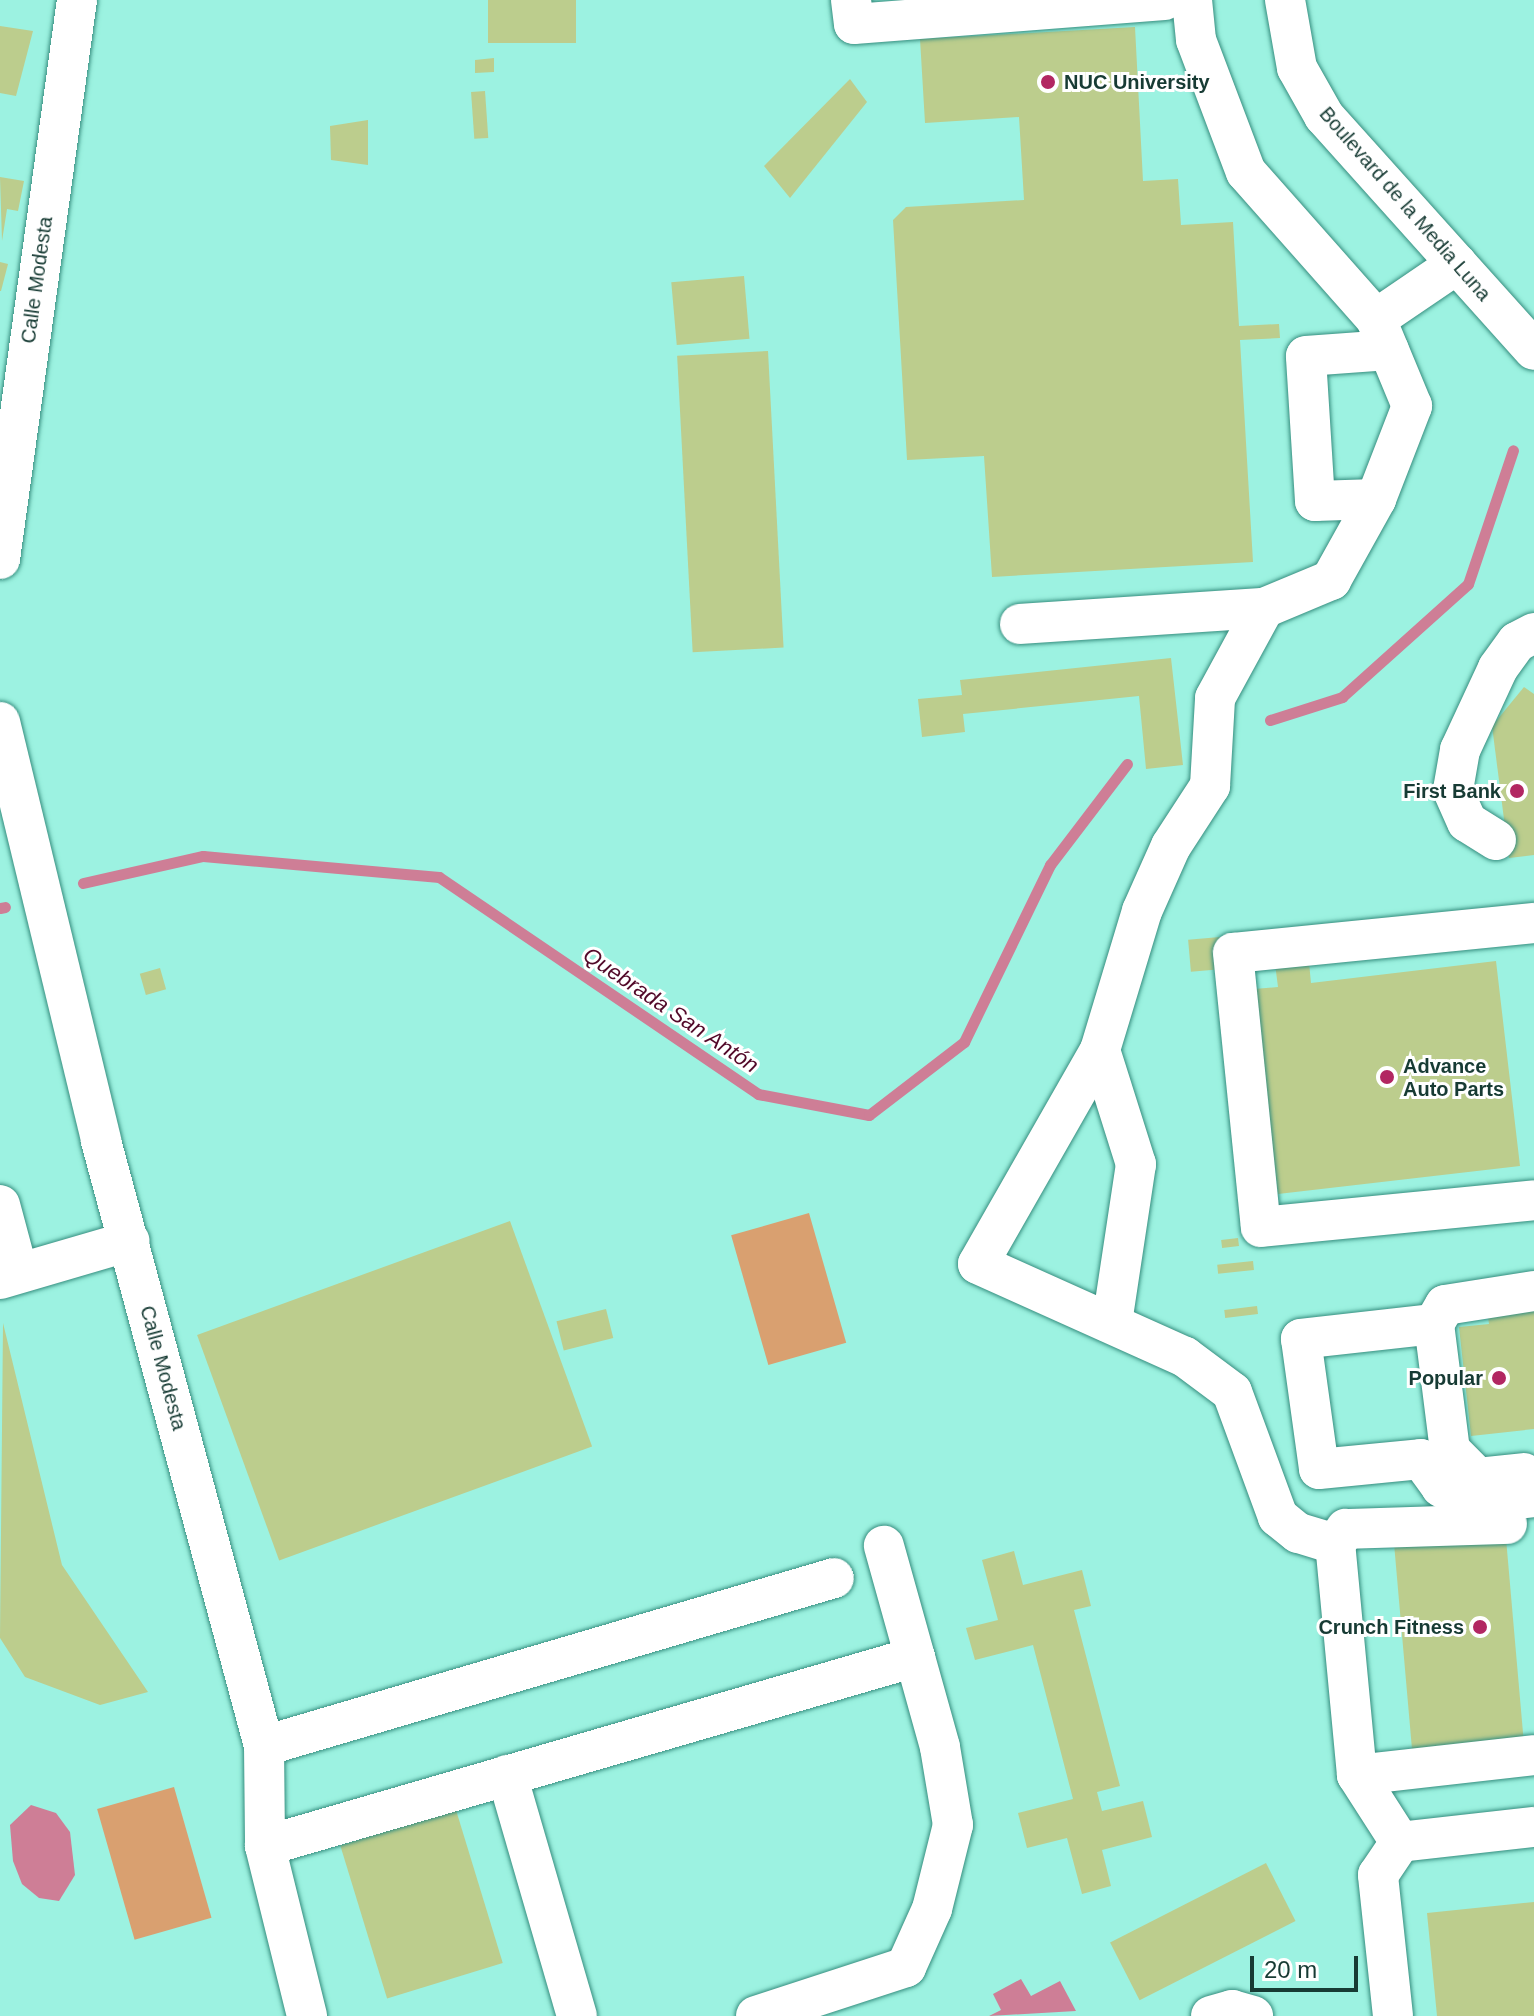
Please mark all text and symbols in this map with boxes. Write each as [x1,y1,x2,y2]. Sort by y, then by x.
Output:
place label: NUC University [1064,70,1210,94]
marker: NUC University [1039,73,1057,91]
street label: Boulevard de la Media Luna [1314,102,1496,306]
street label: Calle Modesta [16,215,58,345]
place label: First Bank [1403,779,1501,803]
marker: First Bank [1508,782,1526,800]
water label: Quebrada San Antón [578,941,764,1079]
place label: Advance Auto Parts [1403,1054,1504,1101]
marker: Advance Auto Parts [1378,1068,1396,1086]
street label: Calle Modesta [135,1303,191,1433]
place label: Popular [1409,1366,1483,1390]
marker: Popular [1490,1369,1508,1387]
place label: Crunch Fitness [1318,1615,1464,1639]
marker: Crunch Fitness [1471,1618,1489,1636]
scale bar [1254,1940,1362,1990]
text: 20 m [1264,1956,1317,1983]

